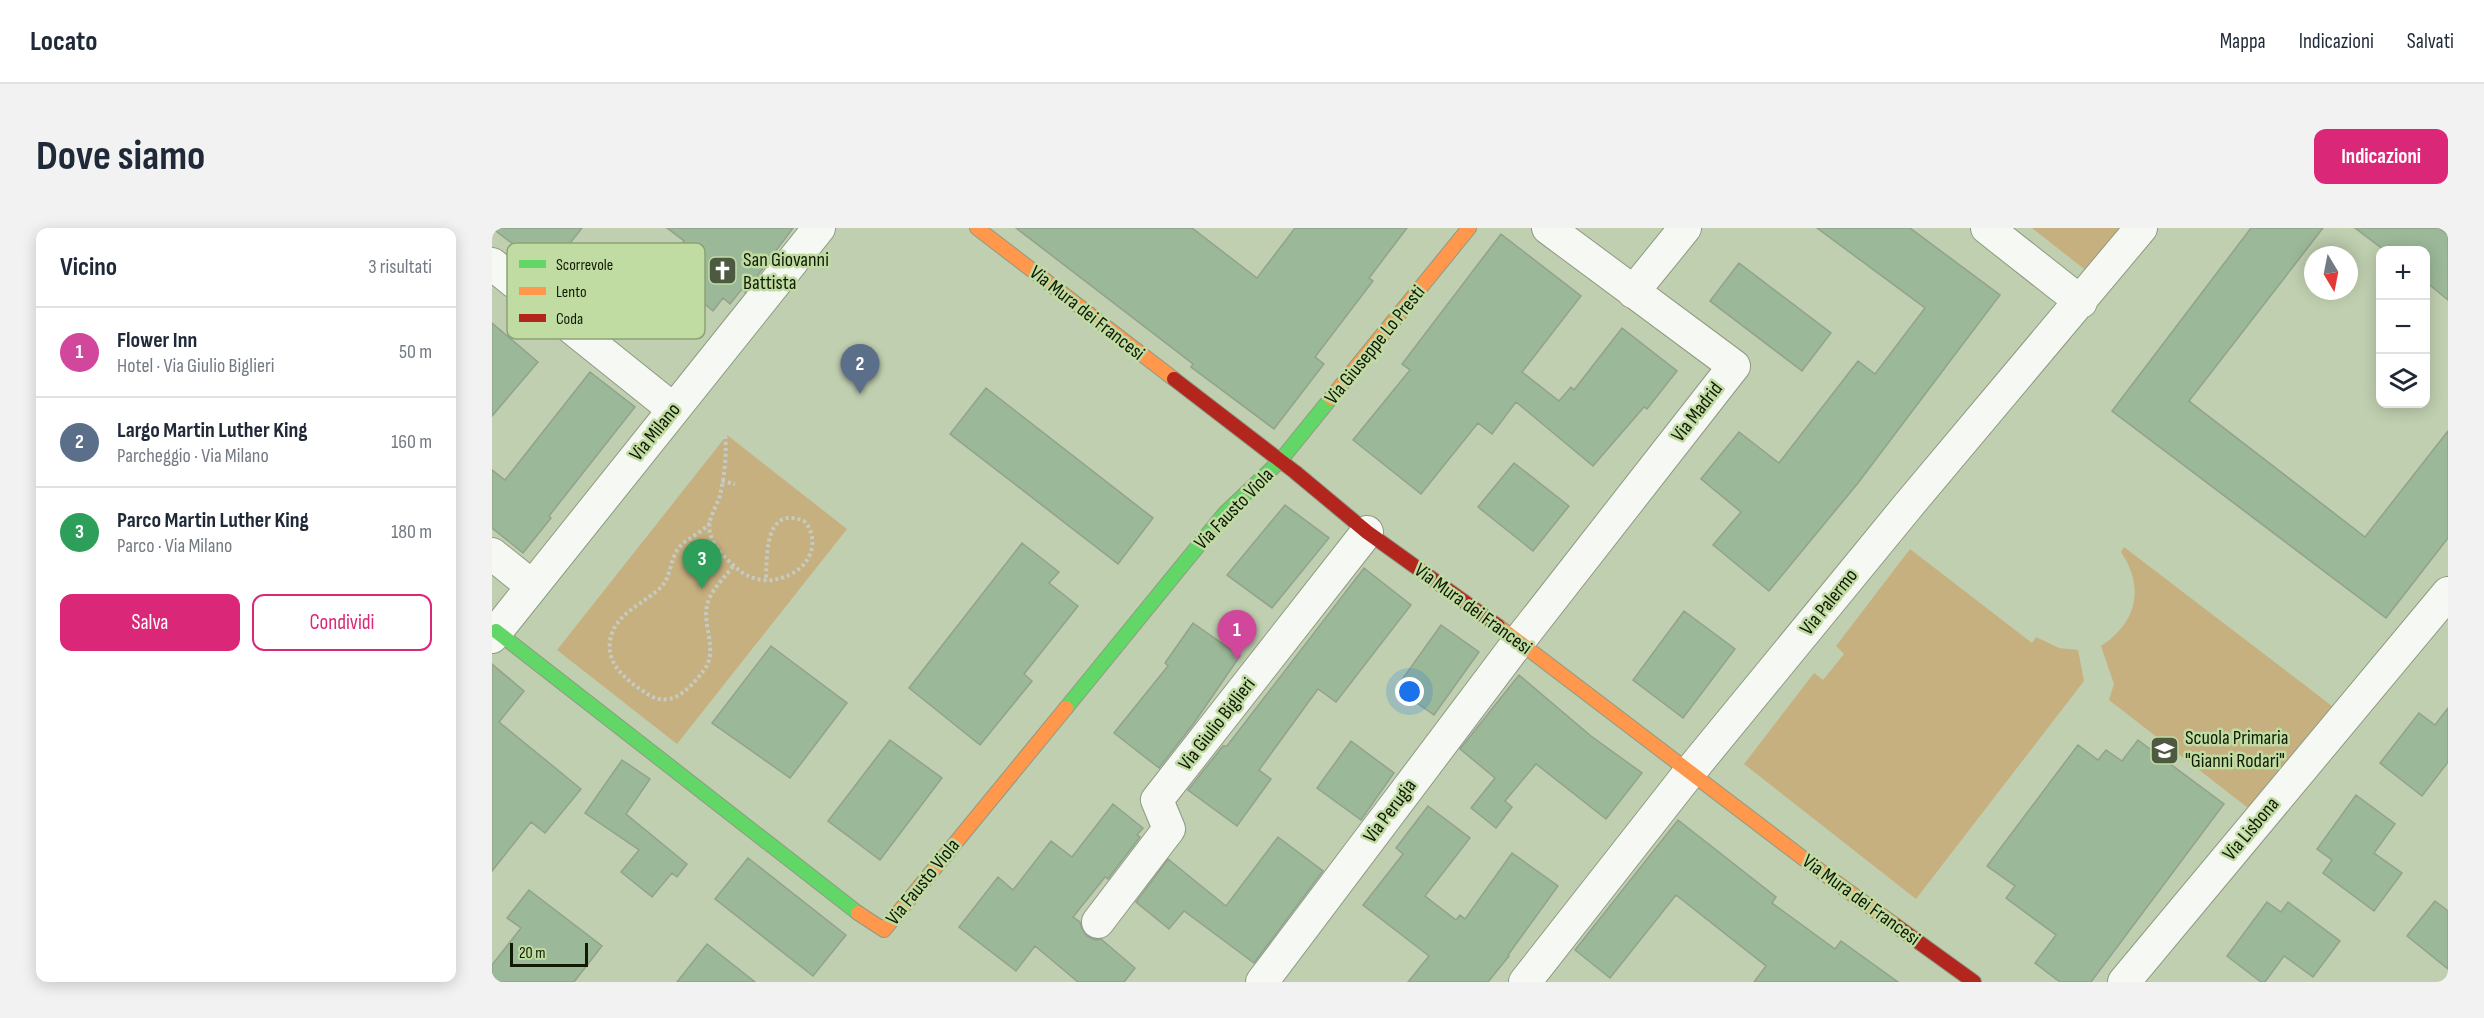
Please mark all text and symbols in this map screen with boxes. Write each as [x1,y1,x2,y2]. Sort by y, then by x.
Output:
text: Locato [30,25,97,58]
text: Mappa [2220,29,2266,54]
text: Indicazioni [2299,29,2374,54]
text: Salvati [2407,29,2454,54]
button: Indicazioni [2314,129,2448,184]
text: Dove siamo [36,131,205,182]
legend [507,243,705,339]
north arrow [2304,246,2358,300]
map controls [2376,246,2430,408]
button: + [2376,246,2430,300]
place label: San Giovanni Battista [743,248,829,295]
text: Vicino [60,252,117,283]
text: 3 risultati [368,255,432,279]
church icon: San Giovanni Battista [706,255,738,287]
text: Scorrevole [556,256,613,275]
street label: Via Mura dei Francesi [1025,261,1149,365]
street label: Via Giuseppe Lo Presti [1320,281,1430,409]
text: Lento [556,283,587,302]
button: − [2376,300,2430,354]
text: Coda [556,310,583,329]
text: Flower Inn [117,327,197,354]
text: 1 [76,340,83,364]
text: 50 m [399,340,432,364]
pin: 2 [840,344,880,394]
text: Hotel · Via Giulio Biglieri [117,354,275,378]
button: layers [2376,354,2430,408]
street label: Via Madrid [1666,377,1728,447]
street label: Via Milano [624,398,686,466]
text: Largo Martin Luther King [117,417,308,444]
text: 2 [75,430,84,454]
text: 160 m [391,430,432,454]
text: Parcheggio · Via Milano [117,444,269,468]
street label: Via Fausto Viola [1189,463,1279,555]
text: Parco Martin Luther King [117,507,309,534]
text: 3 [75,520,84,544]
text: 180 m [391,520,432,544]
text: Parco · Via Milano [117,534,232,558]
pin: 3 [682,540,722,589]
street label: Via Mura dei Francesi [1410,558,1536,660]
street label: Via Palermo [1795,564,1863,640]
button: Salva [60,594,240,651]
button: Condividi [252,594,432,651]
pin: 1 [1218,610,1256,660]
street label: Via Giulio Biglieri [1173,673,1261,775]
your location [1395,677,1424,706]
place label: Scuola Primaria "Gianni Rodari" [2185,726,2288,773]
school or university icon: Scuola Primaria "Gianni Rodari" [2148,734,2180,766]
street label: Via Perugia [1358,774,1422,848]
street label: Via Lisbona [2218,793,2284,865]
street label: Via Fausto Viola [881,834,965,930]
street label: Via Mura dei Francesi [1798,849,1924,951]
scale bar [510,940,588,968]
text: 20 m [519,944,546,963]

